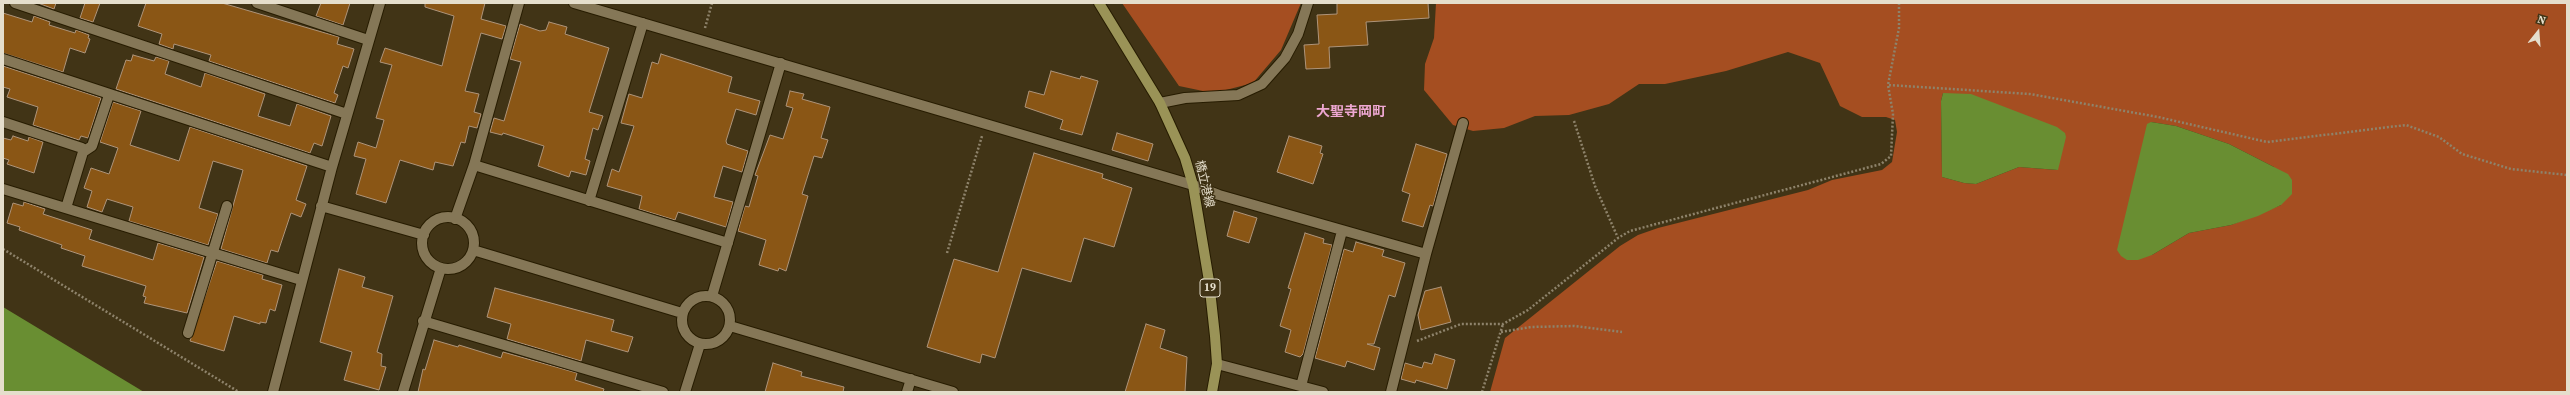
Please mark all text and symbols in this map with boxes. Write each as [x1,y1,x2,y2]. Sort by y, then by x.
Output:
north arrow [2518,12,2558,52]
text: N [2536,12,2548,28]
district label: 大聖寺岡町 [1316,104,1386,120]
street label: 橋立港線 [1192,159,1216,209]
road number: 19 [1200,279,1220,297]

